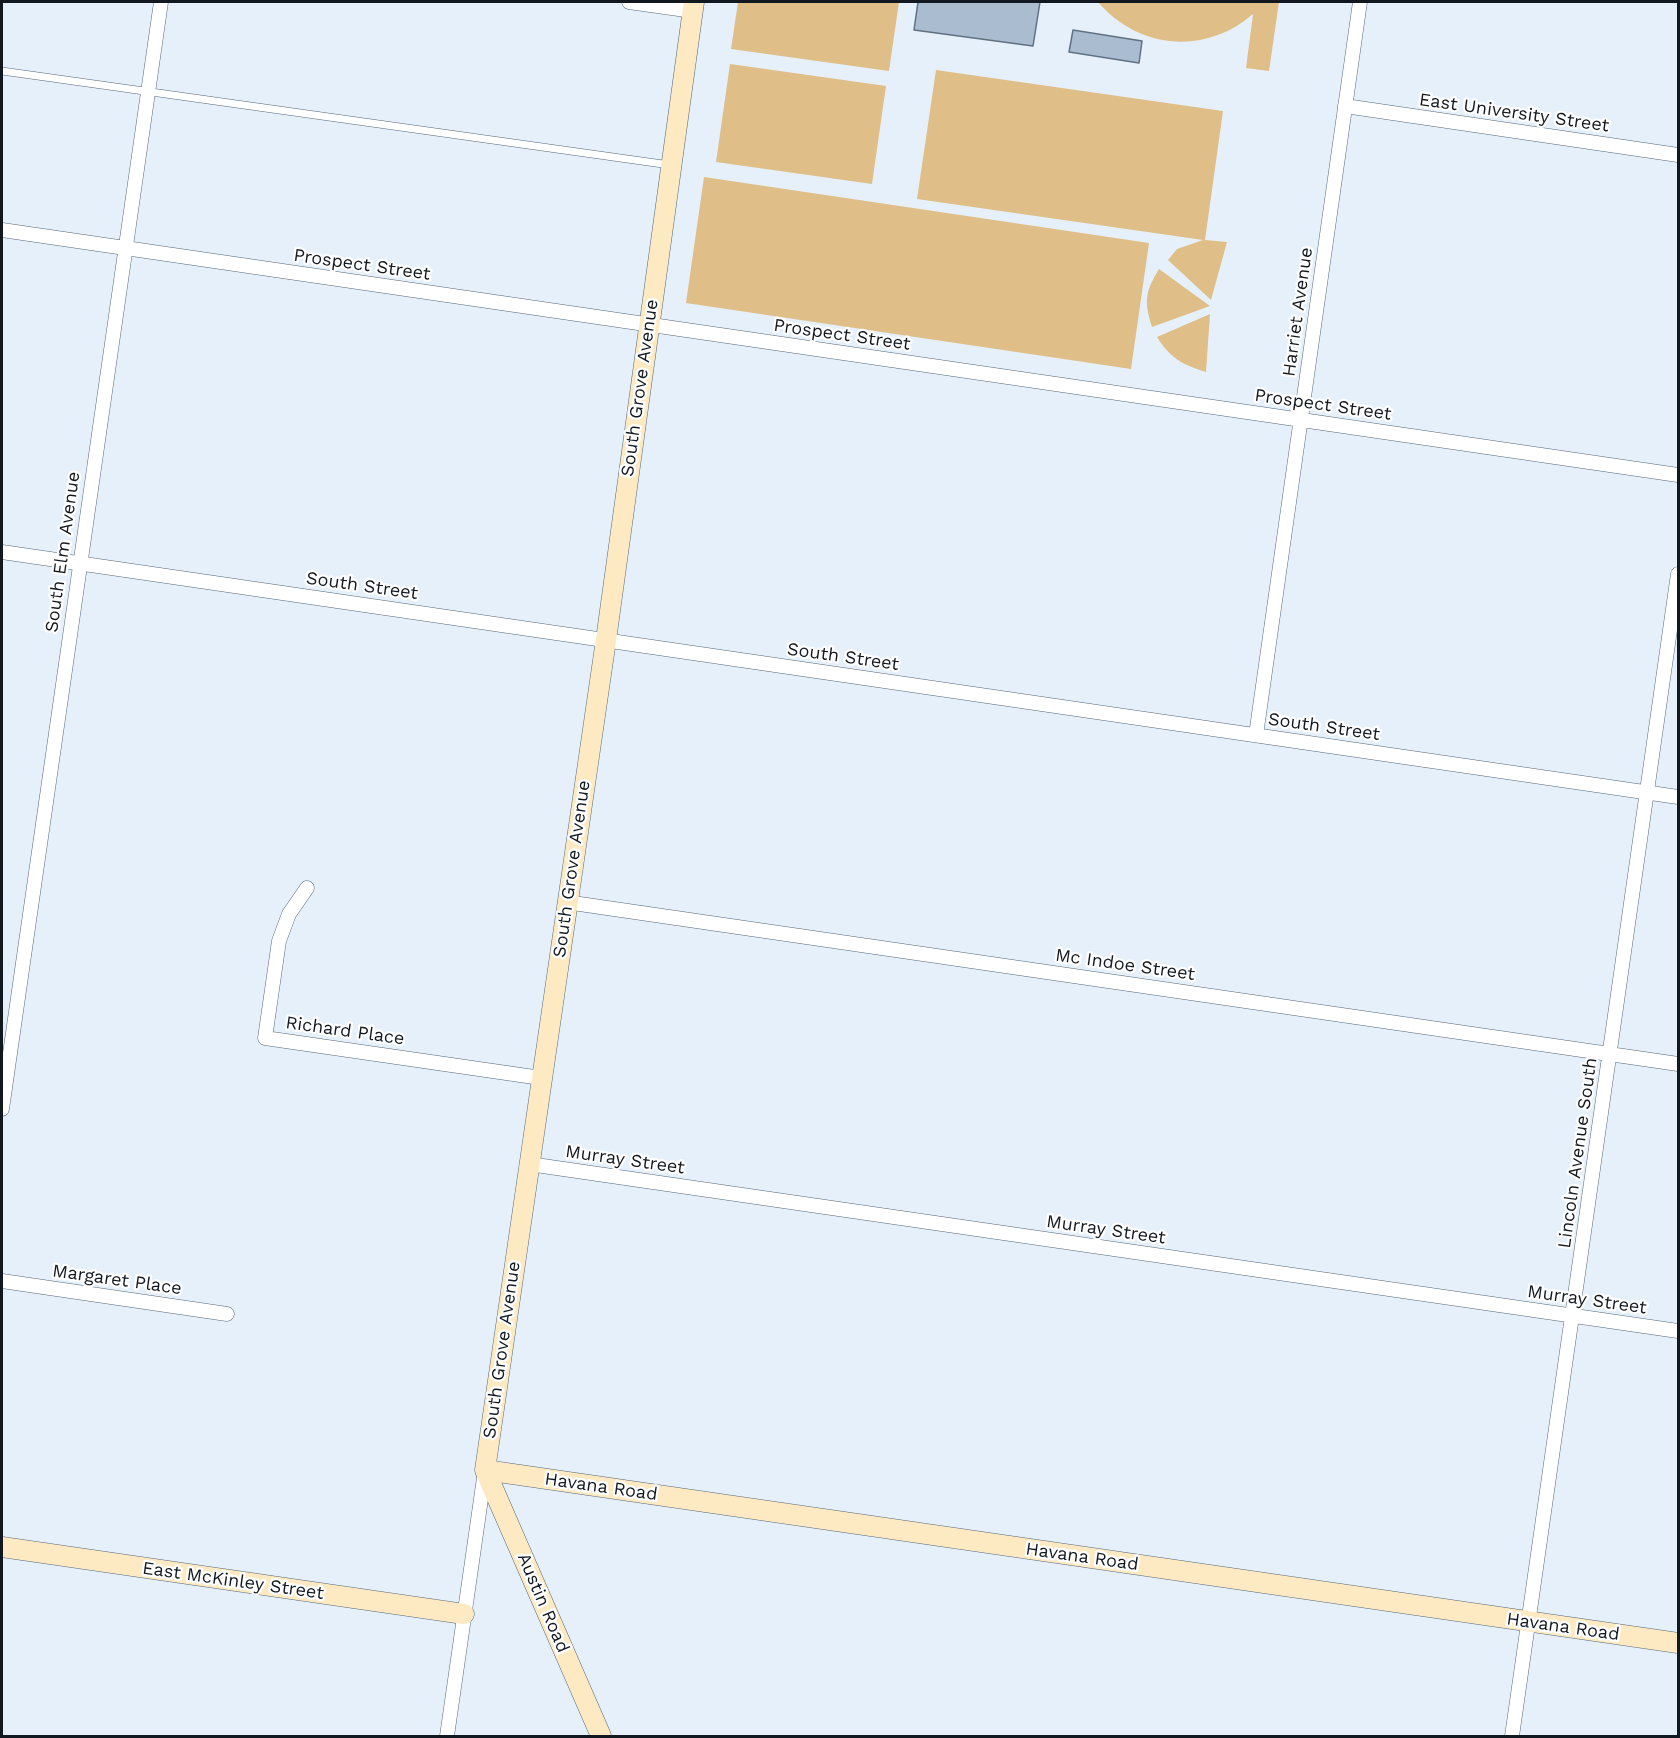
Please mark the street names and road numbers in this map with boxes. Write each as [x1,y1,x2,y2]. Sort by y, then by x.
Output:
street label: East University Street [1418,89,1610,137]
street label: Prospect Street [292,245,432,285]
street label: Harriet Avenue [1278,246,1318,378]
street label: South Grove Avenue [617,298,663,478]
street label: Prospect Street [772,315,912,355]
street label: Prospect Street [1253,385,1393,425]
street label: South Elm Avenue [41,470,85,634]
street label: South Street [305,567,419,605]
street label: South Street [786,638,900,676]
street label: South Street [1267,708,1381,746]
street label: South Grove Avenue [549,779,595,959]
street label: Mc Indoe Street [1054,945,1196,985]
street label: Richard Place [284,1012,406,1050]
street label: Lincoln Avenue South [1554,1056,1602,1250]
street label: Murray Street [564,1141,686,1179]
street label: Murray Street [1045,1211,1167,1249]
street label: Margaret Place [51,1260,183,1300]
street label: South Grove Avenue [479,1260,525,1440]
street label: Murray Street [1526,1281,1648,1319]
street label: Havana Road [543,1468,659,1506]
street label: Havana Road [1024,1538,1140,1576]
street label: Austin Road [512,1550,574,1656]
street label: East McKinley Street [141,1558,325,1604]
street label: Havana Road [1505,1608,1621,1646]

